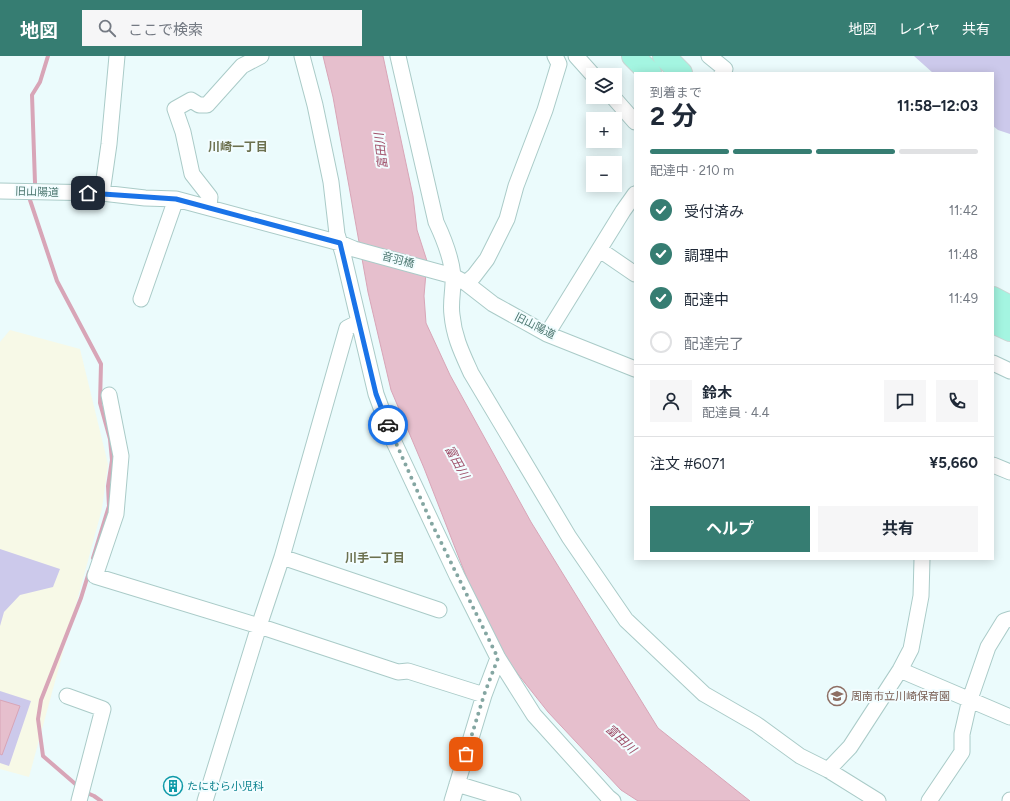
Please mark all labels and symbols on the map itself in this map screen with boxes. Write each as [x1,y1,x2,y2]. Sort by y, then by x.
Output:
water label: 富田川 [372,130,390,170]
district label: 川崎一丁目 [208,140,268,154]
pin [71,176,105,210]
street label: 旧山陽道 [15,185,59,199]
street label: 音羽橋 [380,249,416,271]
street label: 旧山陽道 [512,310,558,342]
courier [368,405,408,445]
water label: 富田川 [442,443,473,483]
district label: 川手一丁目 [345,551,405,565]
school or university icon: 周南市立川崎保育園 [826,685,848,707]
place label: 周南市立川崎保育園 [851,690,950,703]
water label: 富田川 [603,722,640,758]
pin [449,737,483,771]
building icon: たにむら小児科 [162,775,184,797]
place label: たにむら小児科 [187,780,264,793]

